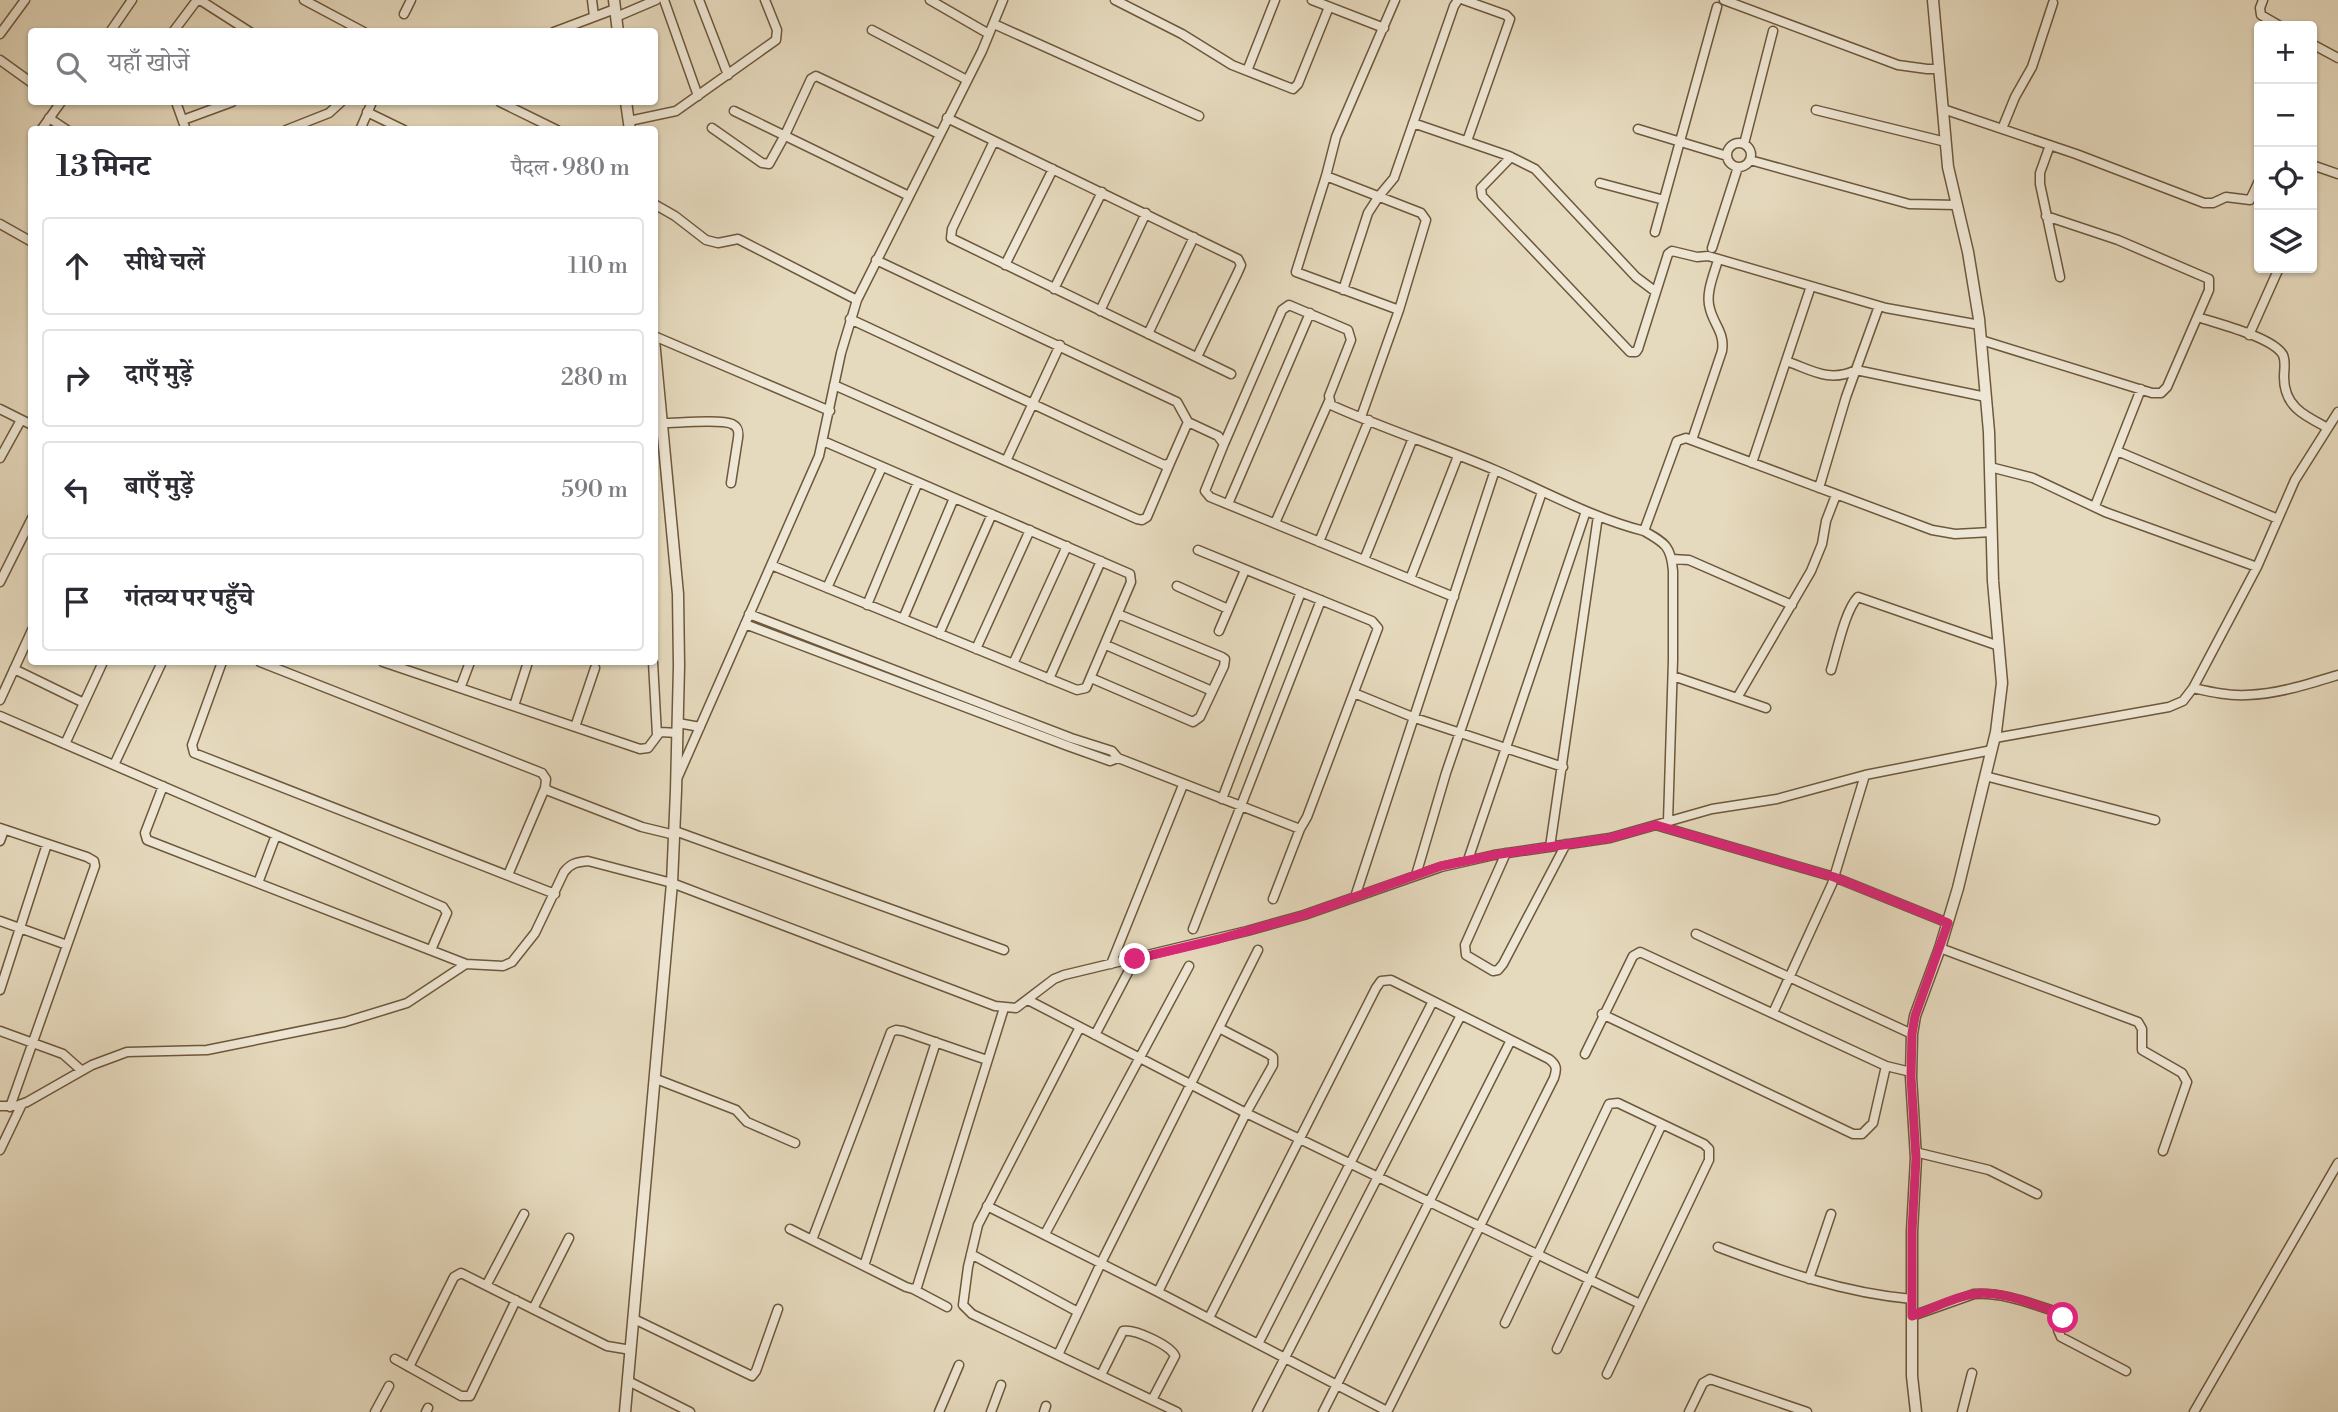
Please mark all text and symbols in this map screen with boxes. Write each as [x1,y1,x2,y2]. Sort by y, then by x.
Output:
map controls [2254,21,2317,273]
button: + [2254,21,2317,84]
search box [28,28,658,105]
text: यहाँ खोजें [108,47,189,79]
icon: search [52,48,90,86]
button: − [2254,84,2317,147]
button: locate [2254,147,2317,210]
text: 13 मिनट [56,148,150,186]
text: पैदल · 980 m [511,154,630,182]
button: layers [2254,210,2317,273]
text: सीधे चलें [125,246,205,278]
icon: ahead [58,247,96,285]
text: 110 m [568,252,628,280]
text: दाएँ मुड़ें [125,358,193,390]
icon: right [58,359,96,397]
text: 280 m [561,364,628,392]
text: बाएँ मुड़ें [125,470,194,502]
icon: left [58,471,96,509]
text: 590 m [561,476,628,504]
text: गंतव्य पर पहुँचे [125,582,254,614]
icon: arrive [58,583,96,621]
route end [1119,943,1150,974]
route start [2047,1302,2078,1333]

